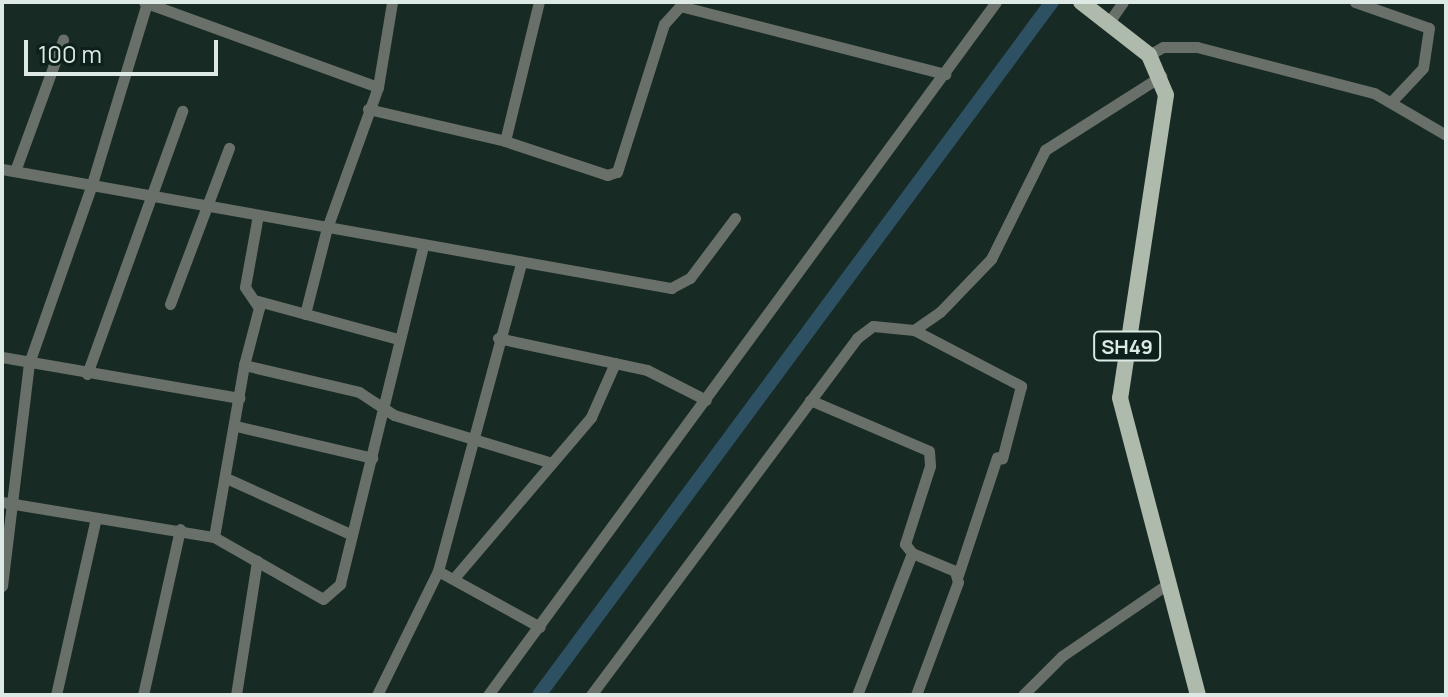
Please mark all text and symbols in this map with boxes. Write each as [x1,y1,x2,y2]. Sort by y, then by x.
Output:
scale bar [28,24,222,74]
text: 100 m [38,37,102,70]
road number: SH49 [1093,330,1161,362]

